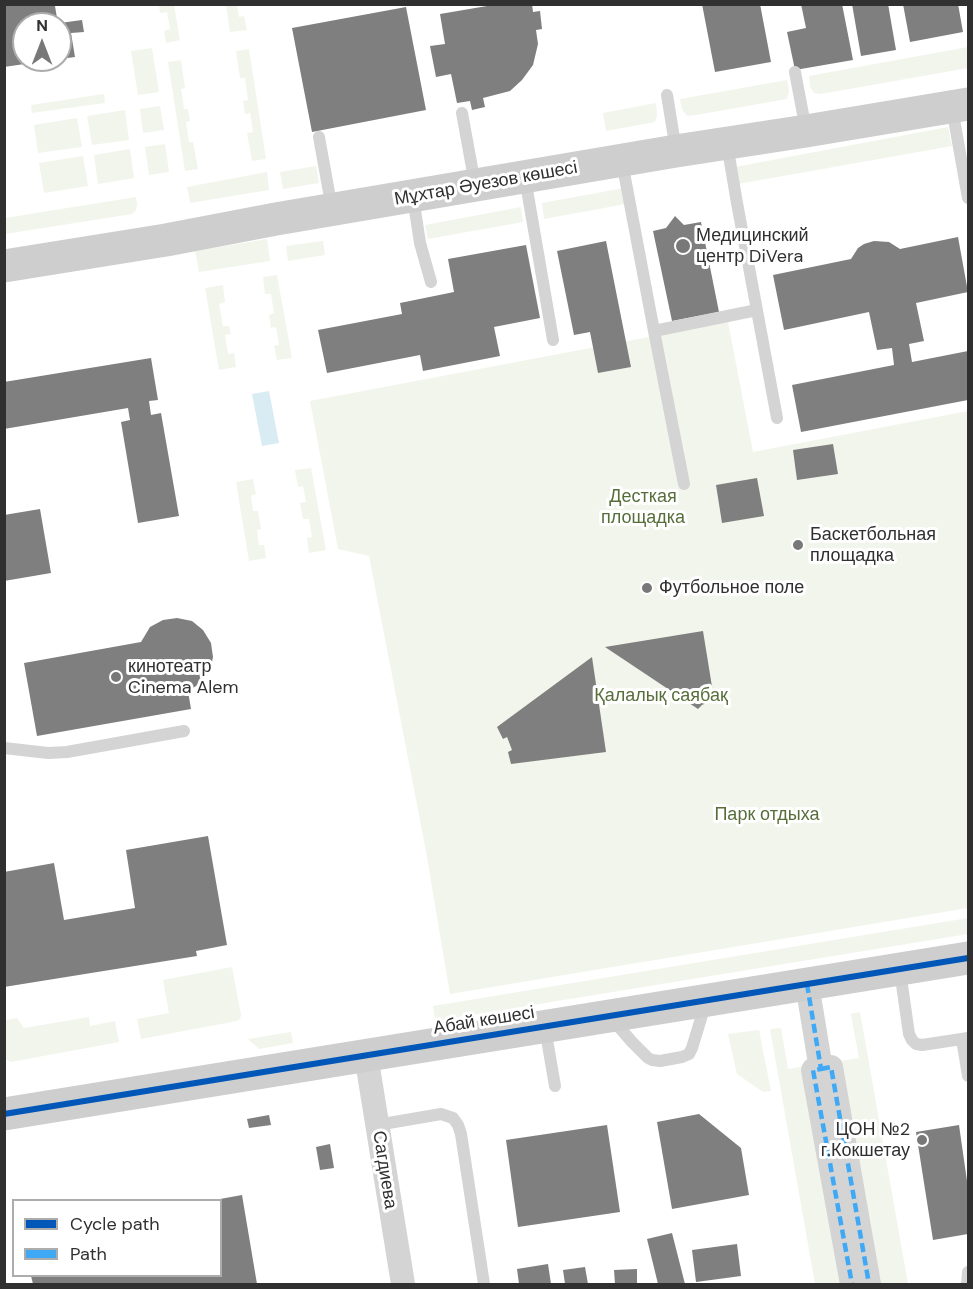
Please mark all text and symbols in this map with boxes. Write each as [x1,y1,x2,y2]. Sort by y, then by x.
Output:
north arrow [12,12,72,72]
text: N [36,15,48,36]
street label: Мұхтар Әуезов көшесі [393,157,579,211]
place label: Медицинский центр DiVera [696,225,809,268]
marker: Медицинский центр DiVera [674,237,692,255]
park label: Десткая площадка [601,486,685,528]
place label: Баскетбольная площадка [810,524,936,566]
marker: Баскетбольная площадка [791,538,805,552]
place label: Футбольное поле [659,577,804,599]
marker: Футбольное поле [640,581,654,595]
place label: кинотеатр Cinema Alem [128,656,239,698]
marker: кинотеатр Cinema Alem [109,670,123,684]
park label: Қалалық саябақ [594,685,728,707]
park label: Парк отдыха [714,804,820,826]
street label: Абай көшесі [432,1002,536,1040]
place label: ЦОН №2 г.Кокшетау [821,1119,910,1162]
street label: Сагдиева [367,1129,401,1211]
marker: ЦОН №2 г.Кокшетау [915,1133,929,1147]
legend [12,1199,222,1277]
text: Cycle path [70,1212,160,1236]
text: Path [70,1242,107,1266]

